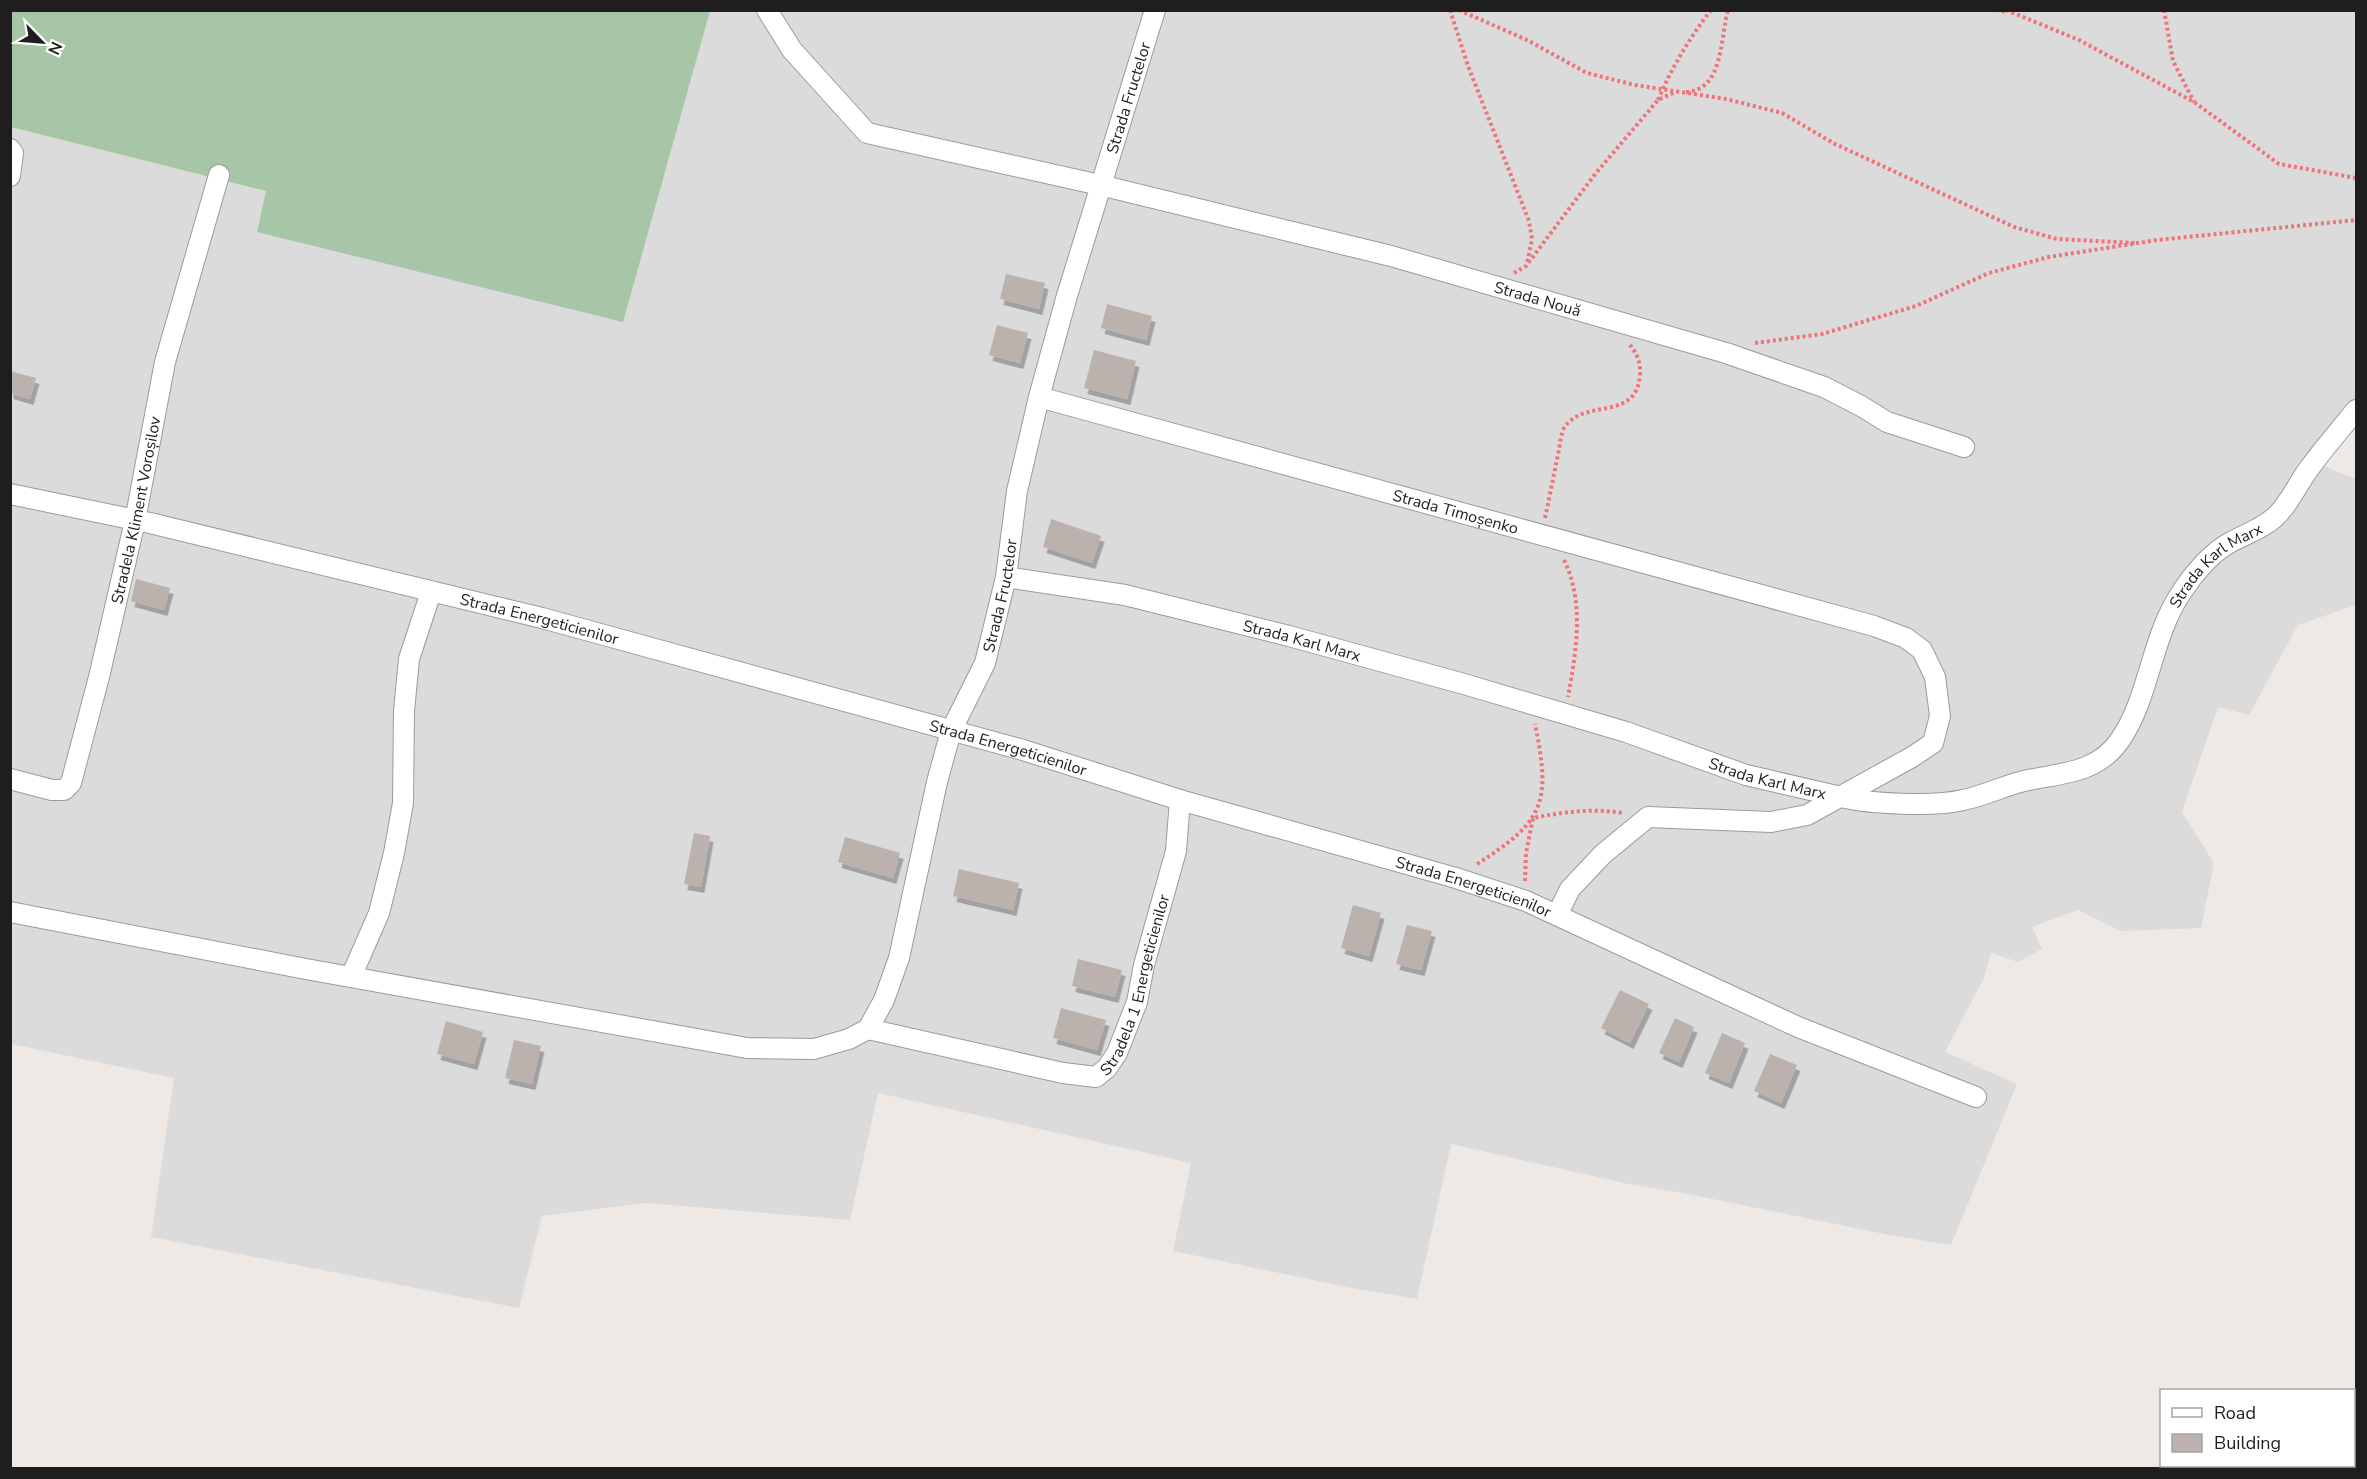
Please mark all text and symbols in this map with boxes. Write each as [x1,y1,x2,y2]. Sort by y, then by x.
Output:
north arrow [12,12,72,72]
text: N [42,38,67,58]
street label: Strada Fructelor [1101,39,1157,157]
street label: Strada Nouă [1491,276,1584,322]
street label: Stradela Kliment Voroșilov [106,414,167,606]
street label: Strada Timoșenko [1390,484,1521,540]
street label: Strada Karl Marx [2164,518,2267,612]
street label: Strada Fructelor [978,538,1023,655]
street label: Strada Energeticienilor [458,589,621,651]
street label: Strada Karl Marx [1241,615,1364,667]
street label: Strada Energeticienilor [927,715,1090,782]
street label: Strada Karl Marx [1705,752,1829,805]
street label: Strada Energeticienilor [1393,851,1555,923]
street label: Stradela 1 Energeticienilor [1096,892,1175,1081]
legend [2160,1389,2355,1467]
text: Road [2214,1401,2256,1425]
text: Building [2214,1431,2281,1455]

